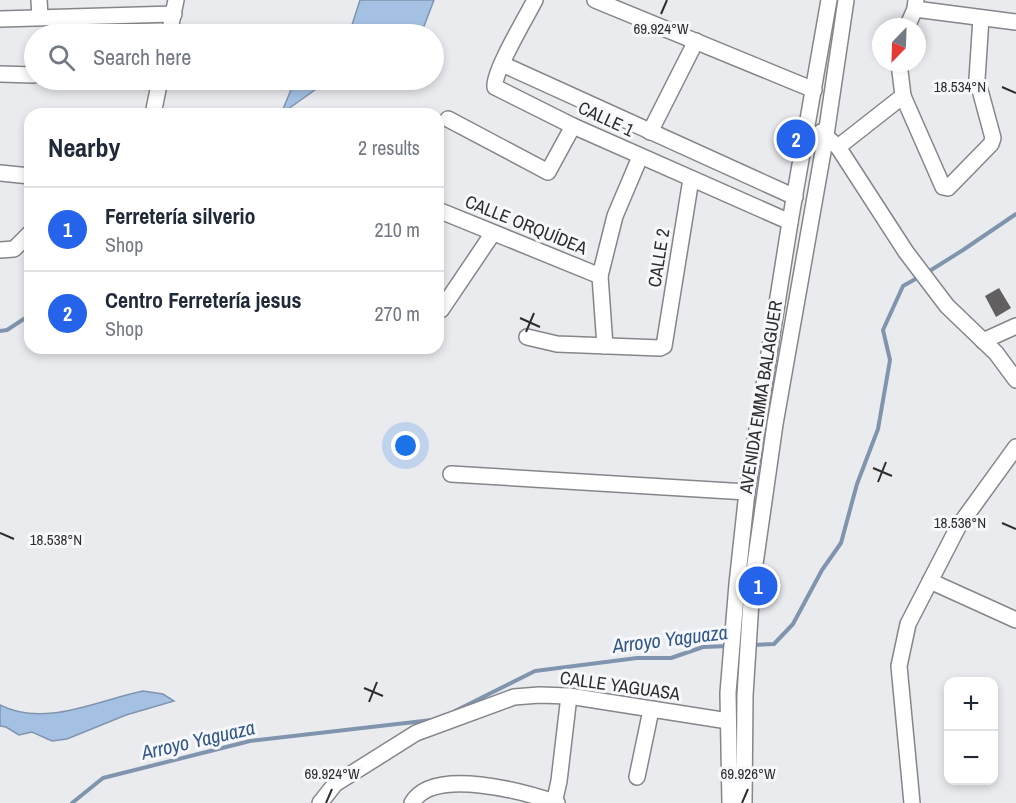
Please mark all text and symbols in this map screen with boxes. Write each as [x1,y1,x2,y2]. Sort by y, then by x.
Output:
text: 69.924°W [633,18,689,39]
north arrow [872,18,926,72]
search box [24,24,444,90]
icon: search [45,41,78,74]
text: Search here [93,42,191,72]
text: 18.534°N [934,76,986,97]
street label: CALLE 1 [574,95,639,143]
pin: 2 [776,116,816,162]
text: Nearby [48,130,120,165]
text: 2 results [358,134,420,161]
street label: CALLE ORQUÍDEA [461,189,591,260]
text: Ferretería silverio [105,201,256,231]
text: 1 [63,216,72,243]
text: 210 m [374,216,420,243]
street label: CALLE 2 [642,227,675,289]
text: Shop [105,231,143,258]
text: Centro Ferretería jesus [105,285,302,315]
street label: AVENIDA EMMA BALAGUER [733,298,788,496]
text: 2 [63,300,72,327]
text: 270 m [374,300,420,327]
text: Shop [105,315,143,342]
your location [391,431,420,460]
text: 18.536°N [934,512,986,533]
text: 18.538°N [30,529,82,550]
pin: 1 [738,564,777,608]
water label: Arroyo Yaguaza [610,618,729,659]
street label: CALLE YAGUASA [558,665,682,706]
map controls [944,677,998,785]
button: + [944,677,998,731]
water label: Arroyo Yaguaza [137,713,257,766]
button: − [944,731,998,785]
text: 69.924°W [304,763,360,784]
text: 69.926°W [720,763,776,784]

